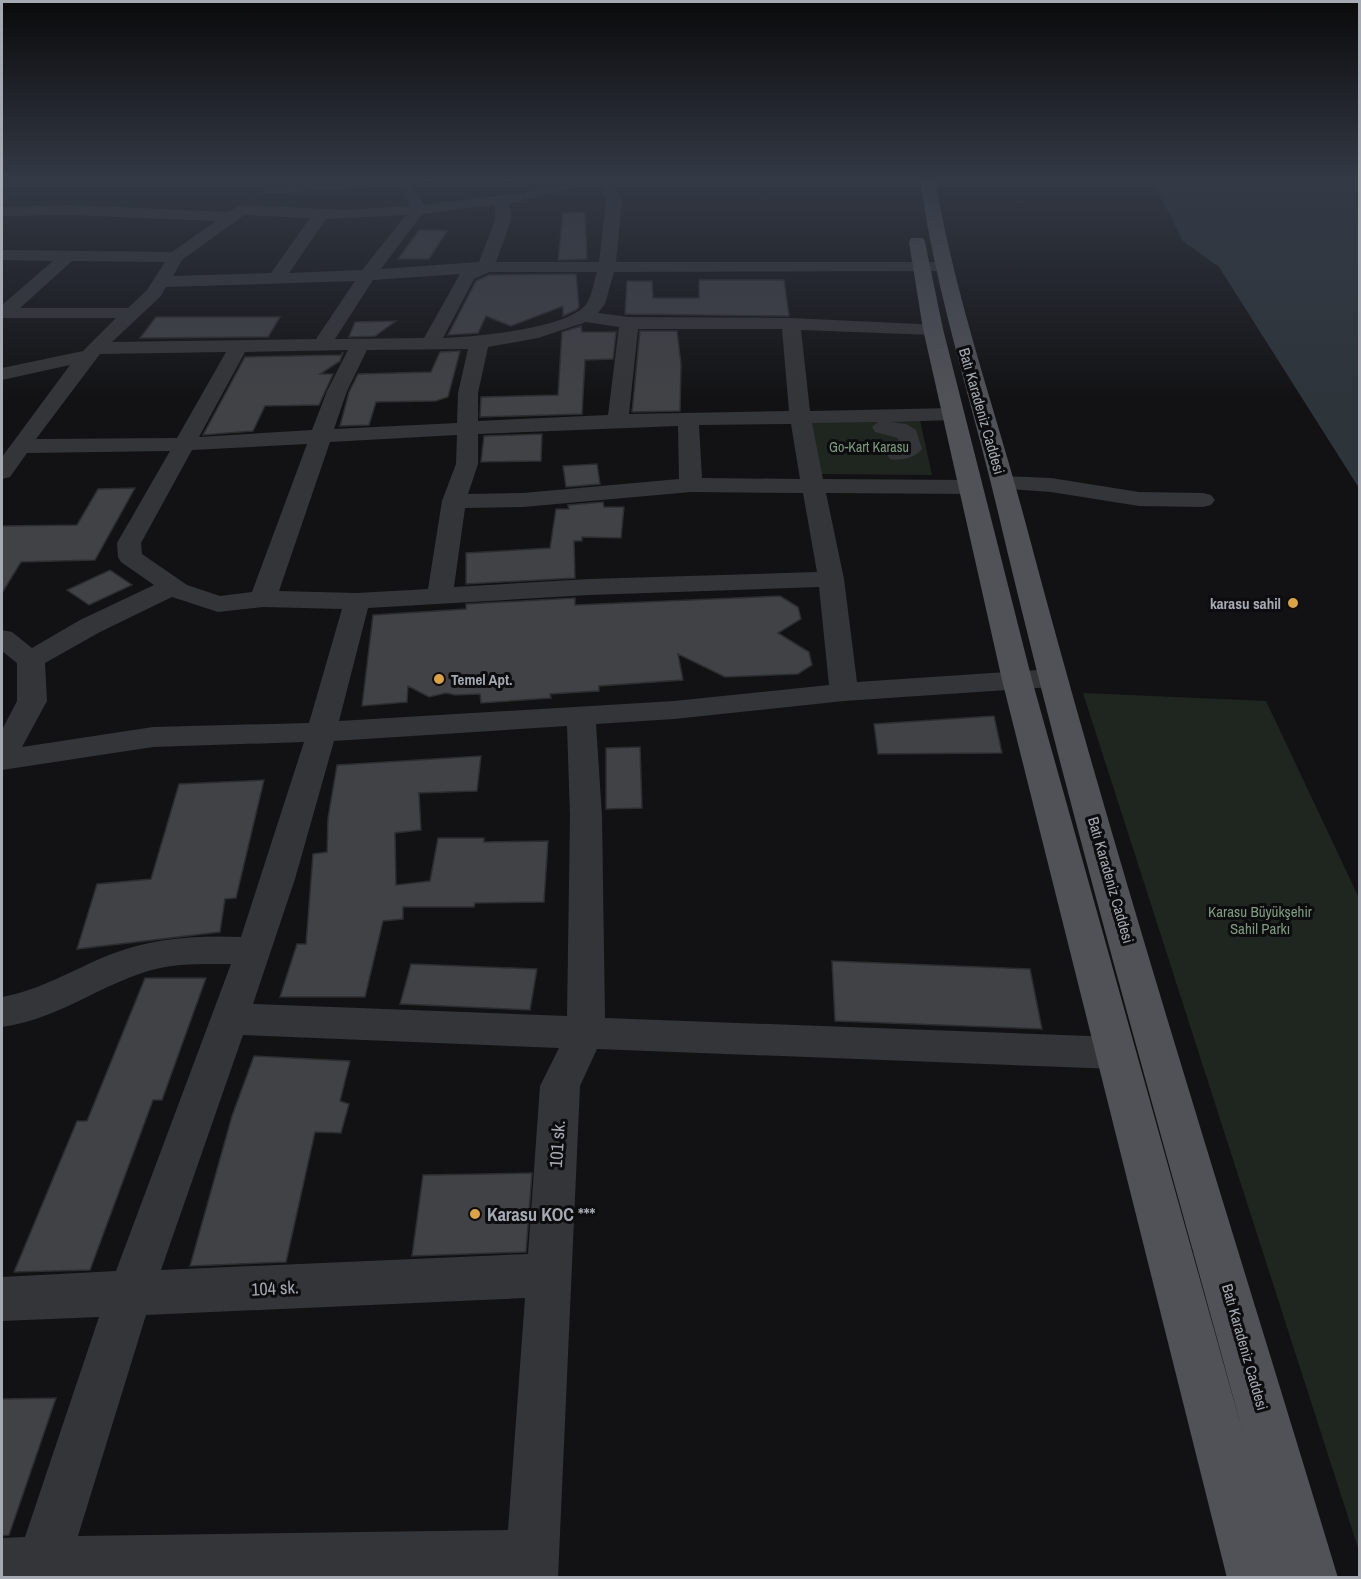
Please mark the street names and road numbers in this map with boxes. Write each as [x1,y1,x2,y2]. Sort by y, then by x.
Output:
street label: Batı Karadeniz Caddesi [954,345,1010,477]
street label: Batı Karadeniz Caddesi [1083,814,1139,946]
street label: 101 sk. [543,1119,571,1169]
street label: 104 sk. [251,1274,299,1302]
street label: Batı Karadeniz Caddesi [1217,1281,1273,1413]

